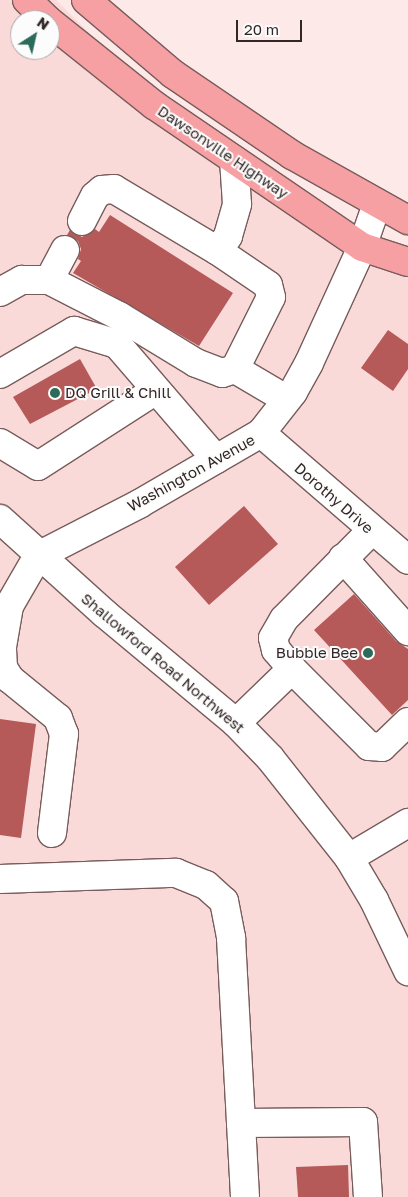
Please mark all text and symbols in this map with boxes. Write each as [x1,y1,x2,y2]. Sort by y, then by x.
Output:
north arrow [10,10,60,60]
scale bar [238,10,304,42]
text: N [34,13,53,33]
text: 20 m [244,20,279,38]
street label: Dawsonville Highway [154,102,292,202]
place label: DQ Grill & Chill [65,384,171,402]
marker: DQ Grill & Chill [49,387,61,399]
street label: Washington Avenue [124,431,258,515]
street label: Dorothy Drive [291,459,377,537]
street label: Shallowford Road Northwest [78,589,248,737]
place label: Bubble Bee [276,644,358,662]
marker: Bubble Bee [362,647,374,659]

